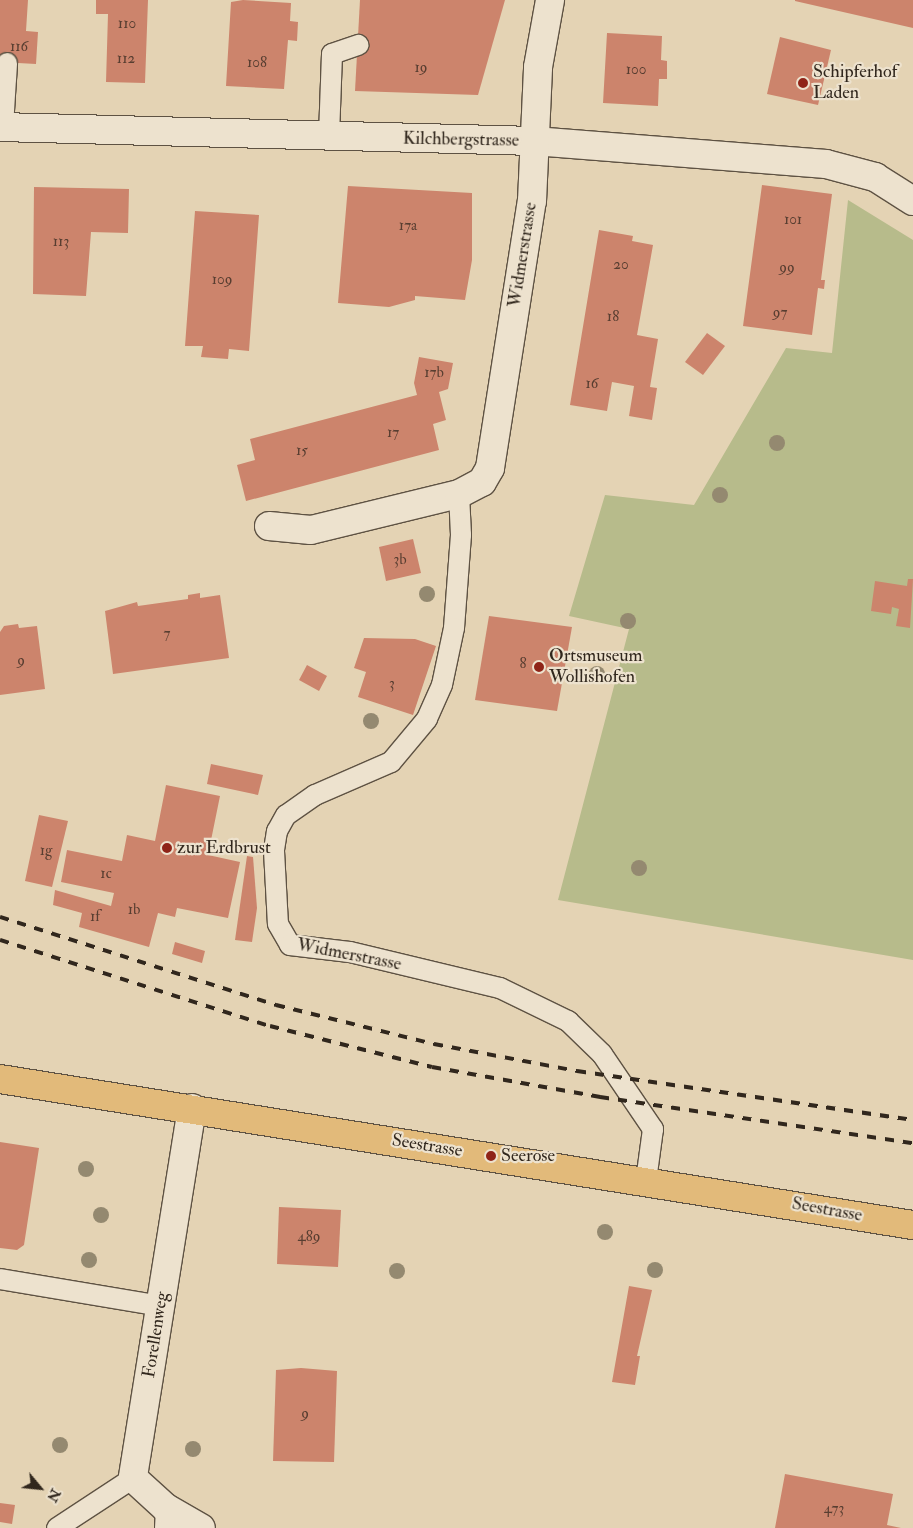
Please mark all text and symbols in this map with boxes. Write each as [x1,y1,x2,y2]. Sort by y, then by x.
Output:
house number: 110 [118,15,136,33]
house number: 116 [10,38,28,56]
house number: 112 [117,50,135,68]
house number: 108 [247,54,267,72]
house number: 19 [415,59,427,77]
house number: 100 [626,61,646,79]
place label: Schipferhof Laden [813,62,897,104]
marker: Schipferhof Laden [797,77,809,89]
street label: Kilchbergstrasse [403,128,519,152]
street label: Widmerstrasse [504,201,542,309]
house number: 101 [784,211,802,229]
house number: 17a [399,217,417,235]
house number: 113 [53,233,69,251]
house number: 20 [613,256,629,274]
house number: 99 [779,259,795,277]
house number: 109 [212,271,232,289]
house number: 97 [773,304,787,322]
house number: 18 [607,308,619,326]
house number: 17b [424,364,444,382]
house number: 16 [586,375,598,393]
house number: 17 [387,424,399,442]
house number: 15 [296,442,308,460]
house number: 3b [393,551,407,569]
house number: 7 [164,625,170,643]
place label: Ortsmuseum Wollishofen [549,646,642,689]
house number: 9 [17,652,25,670]
house number: 8 [519,655,527,673]
marker: Ortsmuseum Wollishofen [533,661,545,673]
house number: 3 [389,675,395,693]
place label: zur Erdbrust [177,837,271,859]
house number: 1g [40,842,52,860]
marker: zur Erdbrust [161,842,173,854]
house number: 1c [100,865,112,883]
house number: 1b [128,901,140,919]
house number: 1f [90,908,100,926]
street label: Widmerstrasse [295,934,403,976]
street label: Seestrasse [390,1130,464,1162]
place label: Seerose [501,1145,555,1167]
marker: Seerose [485,1150,497,1162]
street label: Seestrasse [790,1193,864,1227]
house number: 489 [298,1228,320,1246]
street label: Forellenweg [139,1290,173,1380]
house number: 9 [301,1405,309,1423]
north arrow [15,1463,65,1513]
text: N [43,1486,64,1505]
house number: 473 [824,1500,844,1518]

